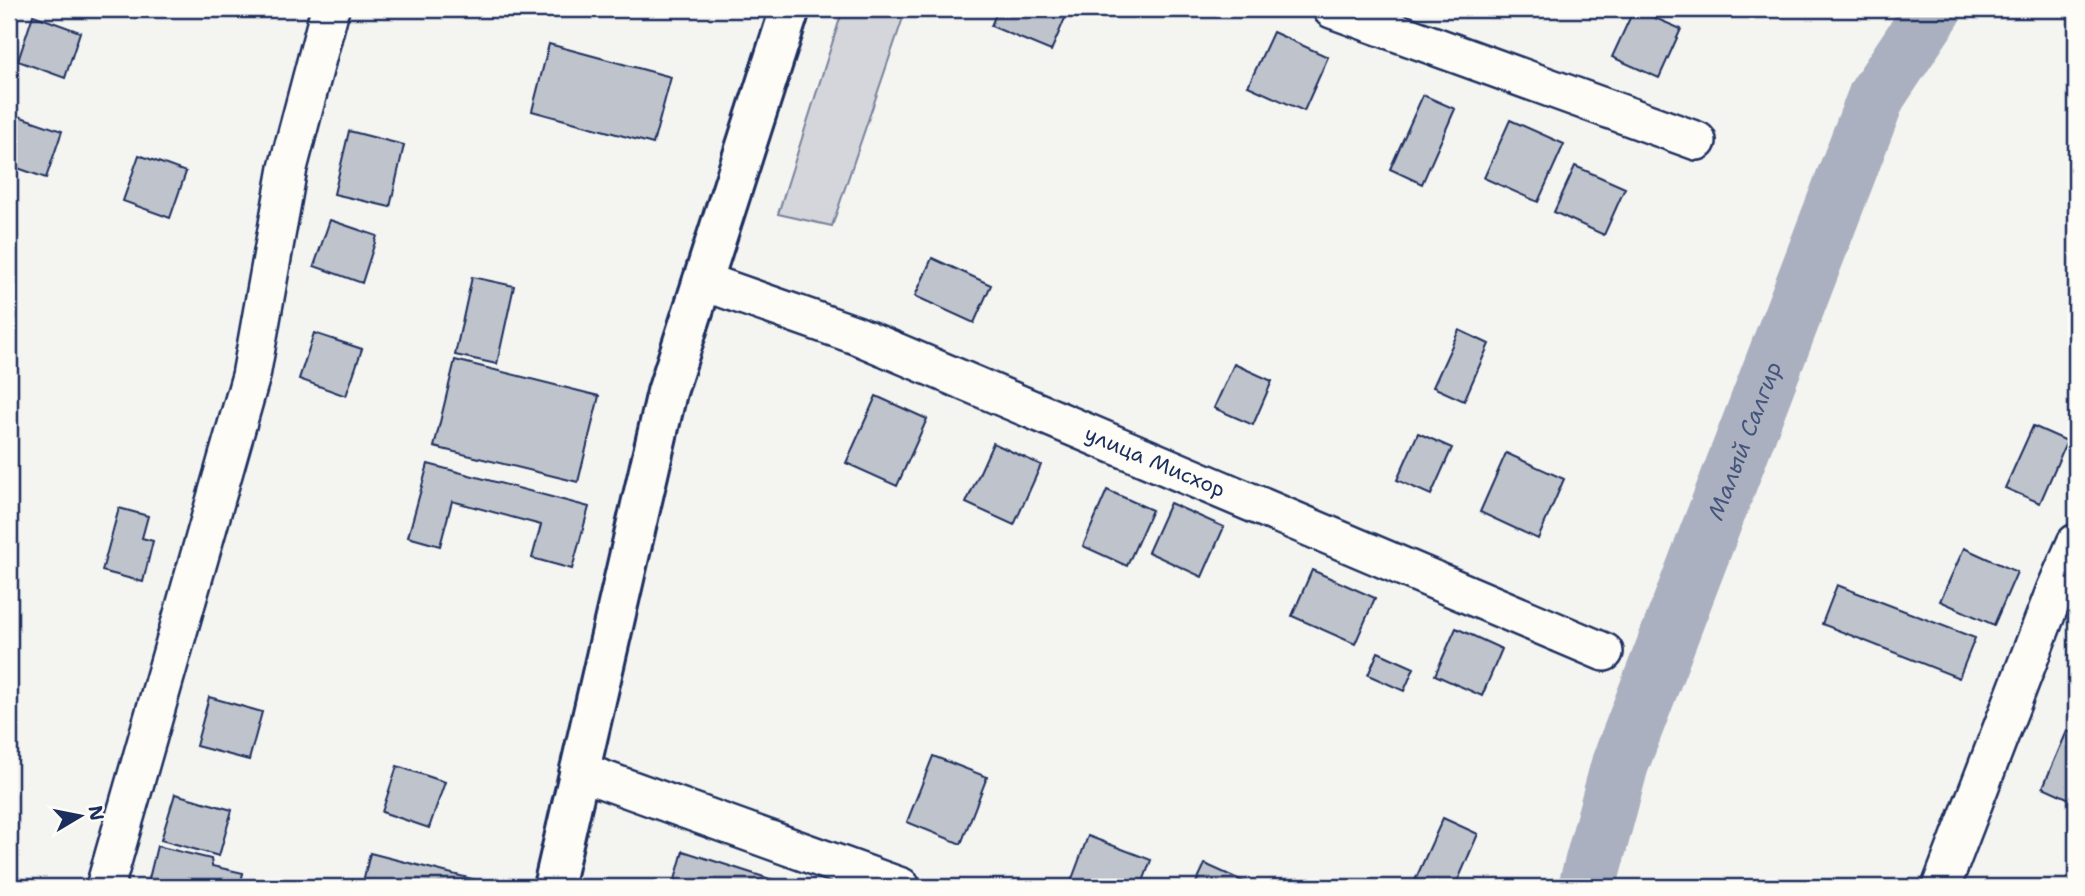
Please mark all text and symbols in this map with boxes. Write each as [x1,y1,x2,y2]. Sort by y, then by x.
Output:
water label: Малый Салгир [1700,357,1788,524]
street label: улица Мисхор [1080,420,1230,504]
north arrow [46,780,116,850]
text: N [83,804,110,823]

